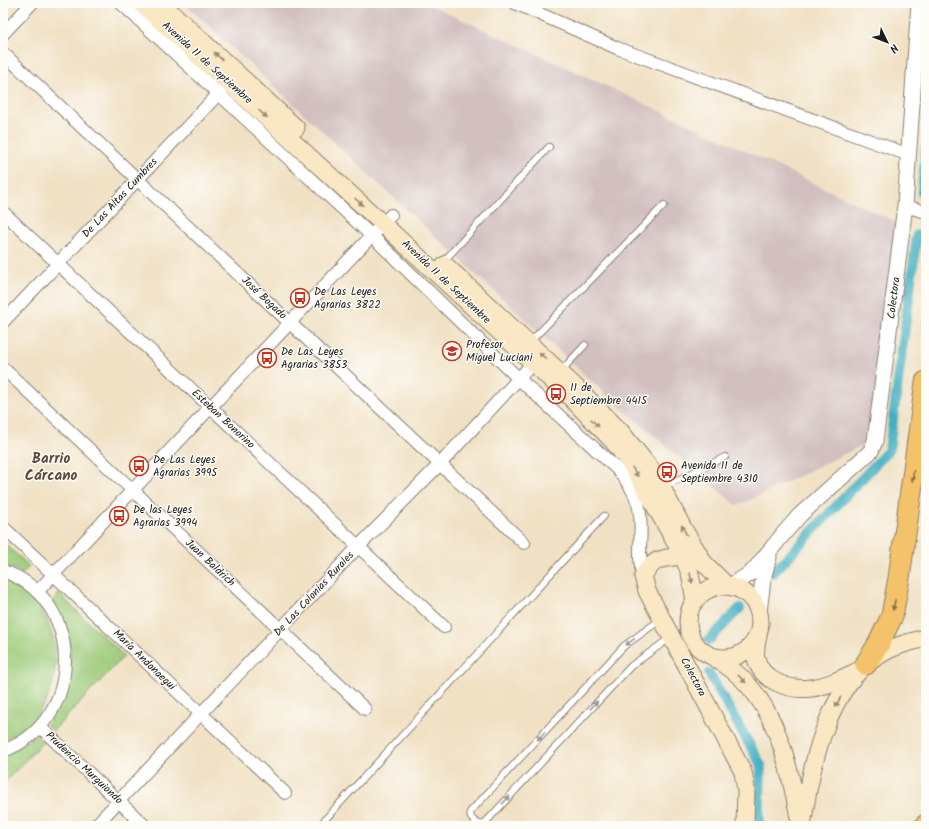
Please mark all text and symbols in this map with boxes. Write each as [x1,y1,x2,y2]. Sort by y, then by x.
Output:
street label: Avenida 11 de Septiembre [158,17,257,109]
north arrow [867,22,907,62]
text: N [885,39,903,57]
one-way arrow [213,52,223,61]
one-way arrow [258,109,268,119]
street label: De Las Altas Cumbres [78,153,162,242]
one-way arrow [354,197,364,206]
street label: Avenida 11 de Septiembre [397,236,495,329]
street label: José Bogado [237,272,291,324]
street label: Colectora [882,276,906,320]
place label: De Las Leyes Agrarias 3822 [314,283,381,314]
bus stop icon: De Las Leyes Agrarias 3822 [289,287,311,309]
place label: Profesor Miguel Luciani [466,336,533,367]
school or university icon: Profesor Miguel Luciani [441,340,463,362]
place label: De Las Leyes Agrarias 3853 [281,343,347,374]
bus stop icon: De Las Leyes Agrarias 3853 [256,347,278,369]
one-way arrow [538,351,548,361]
place label: 11 de Septiembre 4415 [570,379,648,410]
bus stop icon: 11 de Septiembre 4415 [545,383,567,405]
street label: Esteban Bonorino [187,385,259,453]
one-way arrow [590,418,600,428]
district label: Barrio Cárcano [25,447,77,488]
place label: De Las Leyes Agrarias 3995 [153,451,218,482]
bus stop icon: De Las Leyes Agrarias 3995 [128,455,150,477]
place label: Avenida 11 de Septiembre 4310 [681,457,758,488]
bus stop icon: Avenida 11 de Septiembre 4310 [656,461,678,483]
one-way arrow [632,466,639,478]
one-way arrow [910,470,916,482]
place label: De las Leyes Agrarias 3994 [133,501,197,532]
bus stop icon: De las Leyes Agrarias 3994 [108,505,130,527]
one-way arrow [681,524,687,536]
street label: Juan Baldrich [181,535,239,591]
street label: De Las Colonias Rurales [269,547,359,641]
one-way arrow [688,572,694,584]
one-way arrow [891,599,897,611]
street label: María Andonaegui [108,625,180,695]
one-way arrow [625,638,635,646]
street label: Colectora [675,654,711,700]
one-way arrow [738,674,747,684]
one-way arrow [834,696,841,708]
one-way arrow [590,700,599,710]
street label: Prudencio Murguiondo [41,727,127,809]
one-way arrow [536,731,545,741]
one-way arrow [501,795,511,805]

